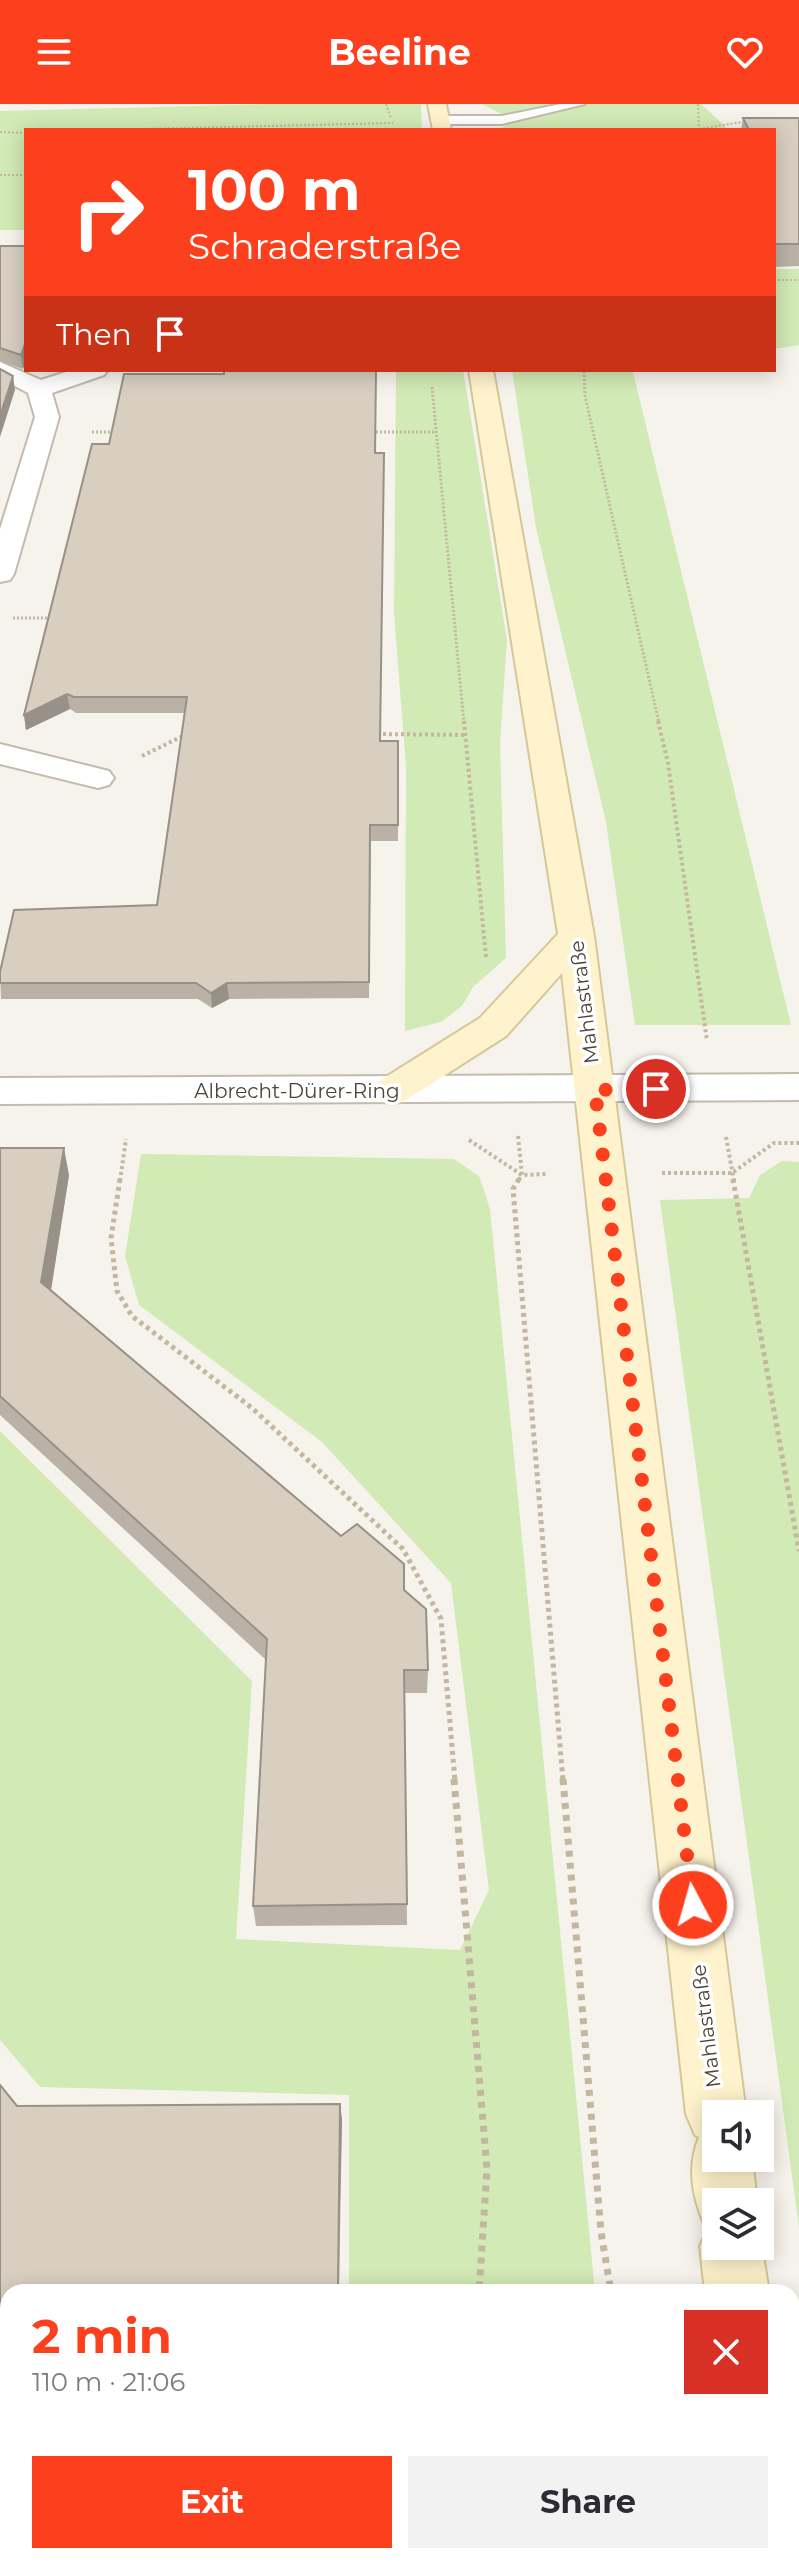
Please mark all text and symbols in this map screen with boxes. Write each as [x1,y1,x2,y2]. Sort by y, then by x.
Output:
icon: menu [32,30,76,74]
text: Beeline [328,30,471,74]
icon: heart [723,30,767,74]
text: 100 m [188,156,361,224]
icon: right [56,160,160,264]
text: Schraderstraße [188,224,461,268]
icon: arrive [148,312,192,356]
text: Then [56,316,132,353]
street label: Mahlastraße [565,939,603,1065]
pin [622,1055,690,1123]
icon: arrive [634,1067,678,1111]
street label: Albrecht-Dürer-Ring [194,1079,400,1103]
position arrow [651,1863,735,1947]
street label: Mahlastraße [687,1963,725,2089]
map controls [702,2100,774,2260]
button: sound [702,2100,774,2172]
button: layers [702,2188,774,2260]
text: 2 min [32,2307,172,2365]
button: close [684,2310,768,2394]
text: 110 m · 21:06 [32,2366,185,2398]
button: Exit [32,2456,392,2548]
button: Share [408,2456,768,2548]

